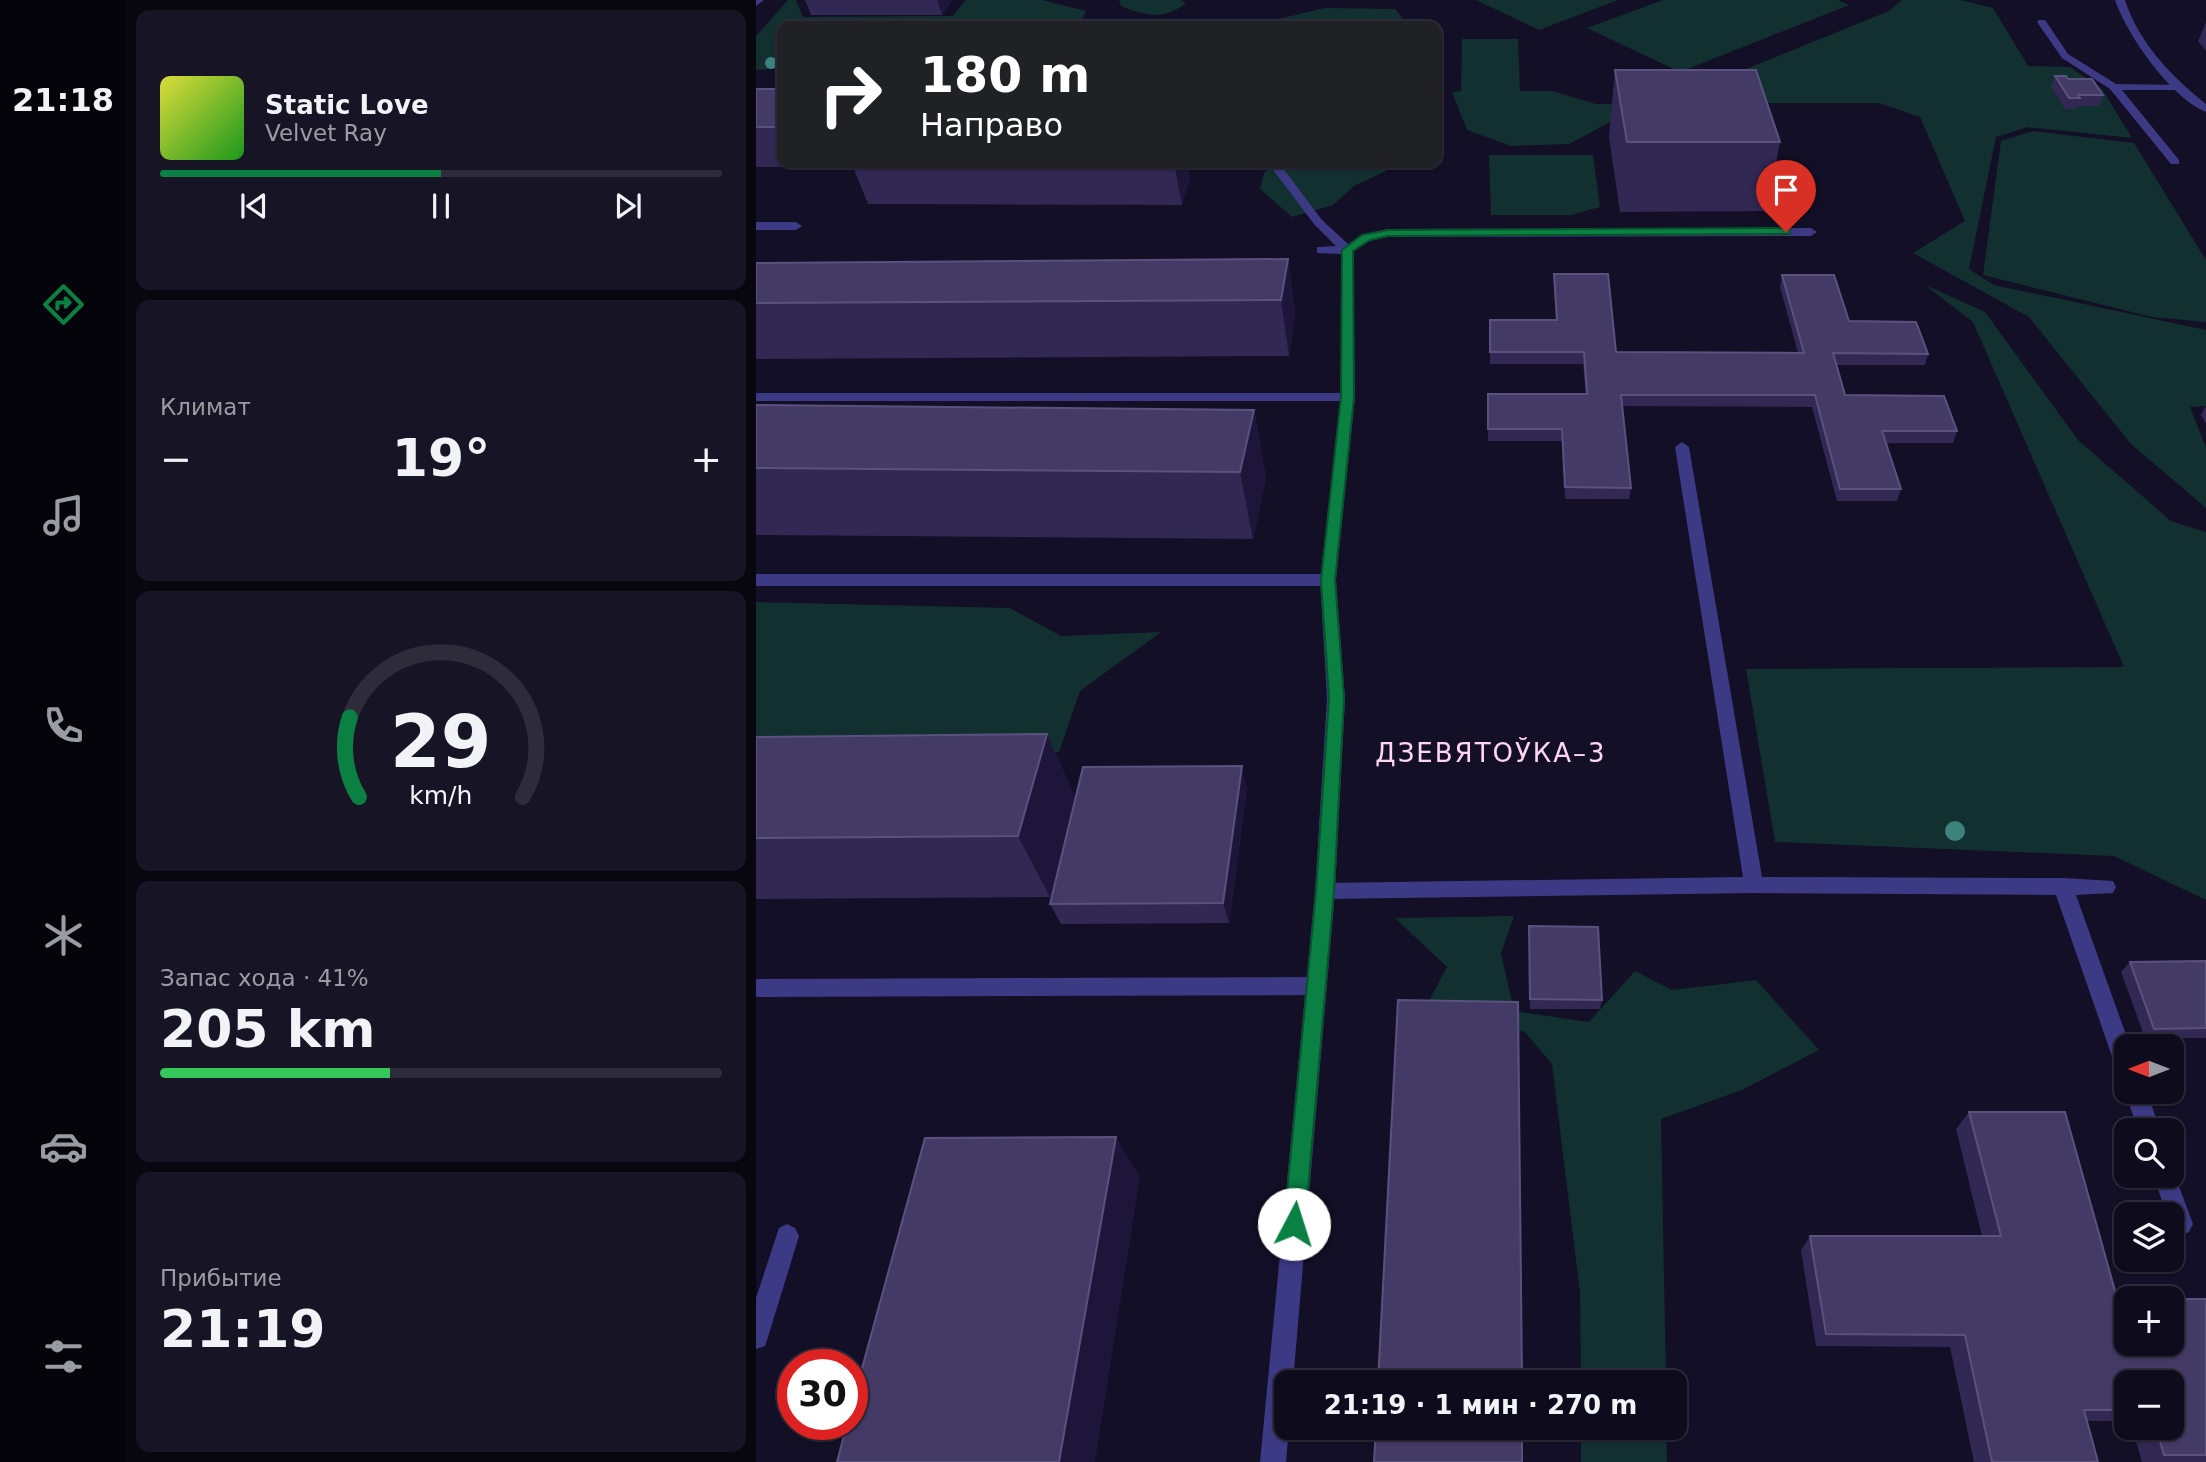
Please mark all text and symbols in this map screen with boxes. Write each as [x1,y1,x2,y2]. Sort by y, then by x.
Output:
text: 180 m [920,47,1090,104]
icon: right [805,49,896,140]
text: 21:18 [12,81,114,119]
text: Static Love [265,90,429,120]
text: Направо [920,106,1063,144]
text: Velvet Ray [265,120,387,146]
pin [1756,160,1816,232]
icon: arrive [1767,171,1805,209]
icon: previous [235,187,273,225]
icon: pause [422,187,460,225]
icon: next [609,187,647,225]
icon: directions [39,280,88,329]
text: Климат [160,394,251,420]
text: 19° [392,428,490,488]
text: − [160,437,192,481]
text: + [690,437,722,481]
icon: music [39,491,88,540]
text: 29 [390,699,492,784]
icon: phone [39,701,88,750]
district label: ДЗЕВЯТОЎКА–3 [1375,737,1607,768]
text: km/h [409,781,473,810]
icon: climate [39,911,88,960]
text: Запас хода · 41% [160,965,369,991]
text: 205 km [160,999,375,1059]
north arrow [2114,1034,2184,1104]
map controls [2114,1034,2184,1440]
button: search [2114,1118,2184,1188]
icon: car [39,1122,88,1171]
position arrow [1257,1187,1331,1261]
button: layers [2114,1202,2184,1272]
text: Прибытие [160,1265,282,1291]
button: + [2114,1286,2184,1356]
text: 21:19 [160,1299,326,1359]
icon: filters [39,1332,88,1381]
speed limit sign: 30 [777,1349,868,1440]
button: − [2114,1370,2184,1440]
text: 21:19 · 1 мин · 270 m [1324,1390,1637,1420]

